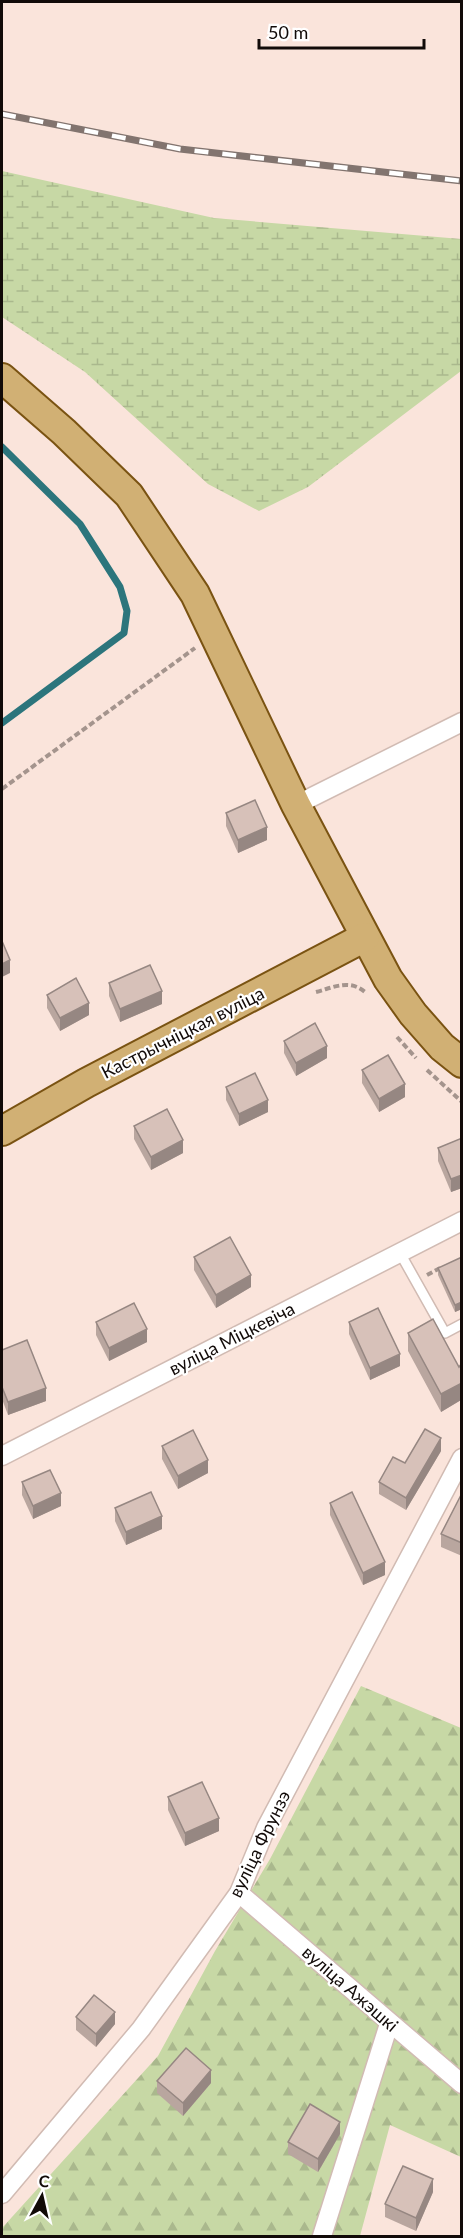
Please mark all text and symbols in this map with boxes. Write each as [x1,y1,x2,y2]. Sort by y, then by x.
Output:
scale bar [259,12,424,50]
text: 50 m [268,21,308,43]
street label: Кастрычніцкая вуліца [97,981,268,1083]
street label: вуліца Міцкевіча [165,1297,298,1379]
street label: вуліца Фрунзэ [224,1786,294,1901]
street label: вуліца Ажэшкі [298,1941,403,2036]
north arrow [12,2166,72,2226]
text: С [38,2171,51,2191]

